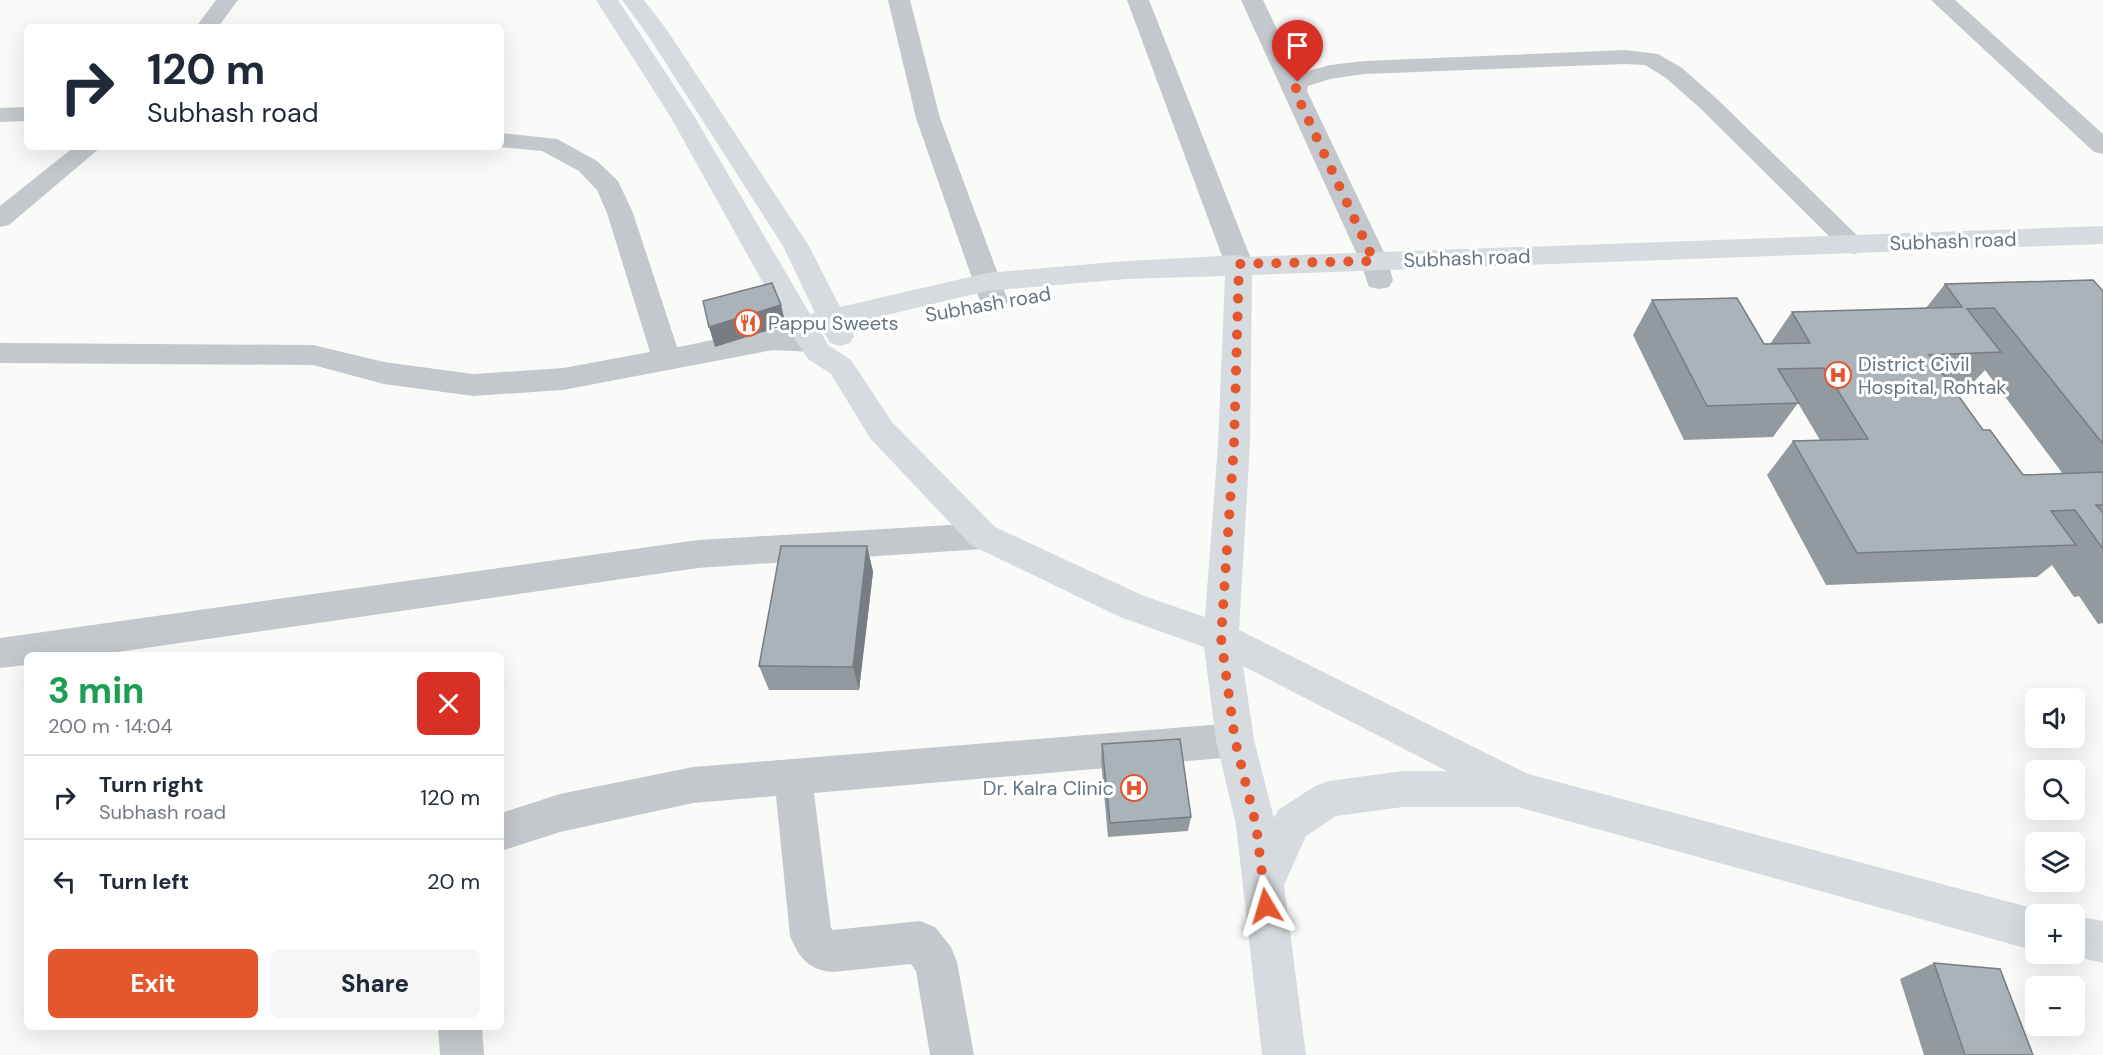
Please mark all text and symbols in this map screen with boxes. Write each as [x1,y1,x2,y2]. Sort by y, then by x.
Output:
pin [1272,20,1323,82]
icon: arrive [1281,29,1314,62]
text: 120 m [147,42,265,97]
icon: right [48,48,126,126]
text: Subhash road [147,95,319,130]
street label: Subhash road [1889,226,2017,256]
street label: Subhash road [1403,243,1531,273]
street label: Subhash road [923,280,1053,328]
restaurant icon: Pappu Sweets [733,308,763,338]
place label: Pappu Sweets [768,310,899,336]
place label: District Civil Hospital, Rohtak [1858,351,2006,400]
hospital icon: District Civil Hospital, Rohtak [1823,360,1853,390]
text: 3 min [48,667,144,714]
button: close [417,672,480,735]
map controls [2025,688,2085,1036]
button: sound [2025,688,2085,748]
text: 200 m · 14:04 [48,713,173,739]
button: search [2025,760,2085,820]
text: Turn right [99,770,204,799]
hospital icon: Dr. Kalra Clinic [1119,773,1149,803]
place label: Dr. Kalra Clinic [983,775,1114,801]
icon: right [48,781,81,814]
text: 120 m [420,783,480,812]
text: Subhash road [99,799,226,825]
button: layers [2025,832,2085,892]
icon: left [48,865,81,898]
text: Turn left [99,867,189,896]
text: 20 m [427,867,480,896]
position arrow [1234,874,1298,938]
button: + [2025,904,2085,964]
button: Exit [48,949,258,1018]
button: Share [270,949,480,1018]
button: − [2025,976,2085,1036]

